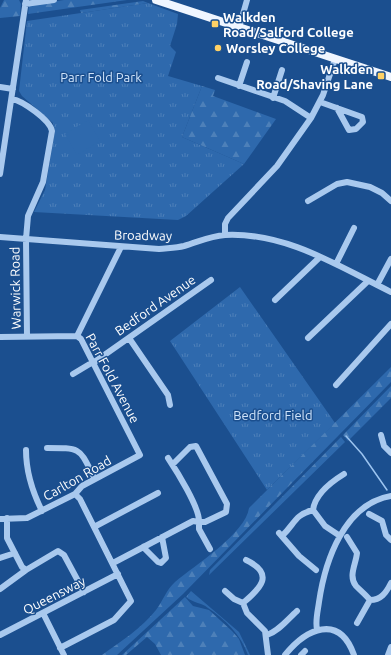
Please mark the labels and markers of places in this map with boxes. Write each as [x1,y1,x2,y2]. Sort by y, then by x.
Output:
place label: Walkden Road/Salford College [223,10,354,39]
marker: Walkden Road/Salford College [210,19,220,29]
place label: Worsley College [226,41,325,55]
marker: Worsley College [213,43,223,53]
place label: Walkden Road/Shaving Lane [256,62,373,91]
marker: Walkden Road/Shaving Lane [376,71,386,81]

